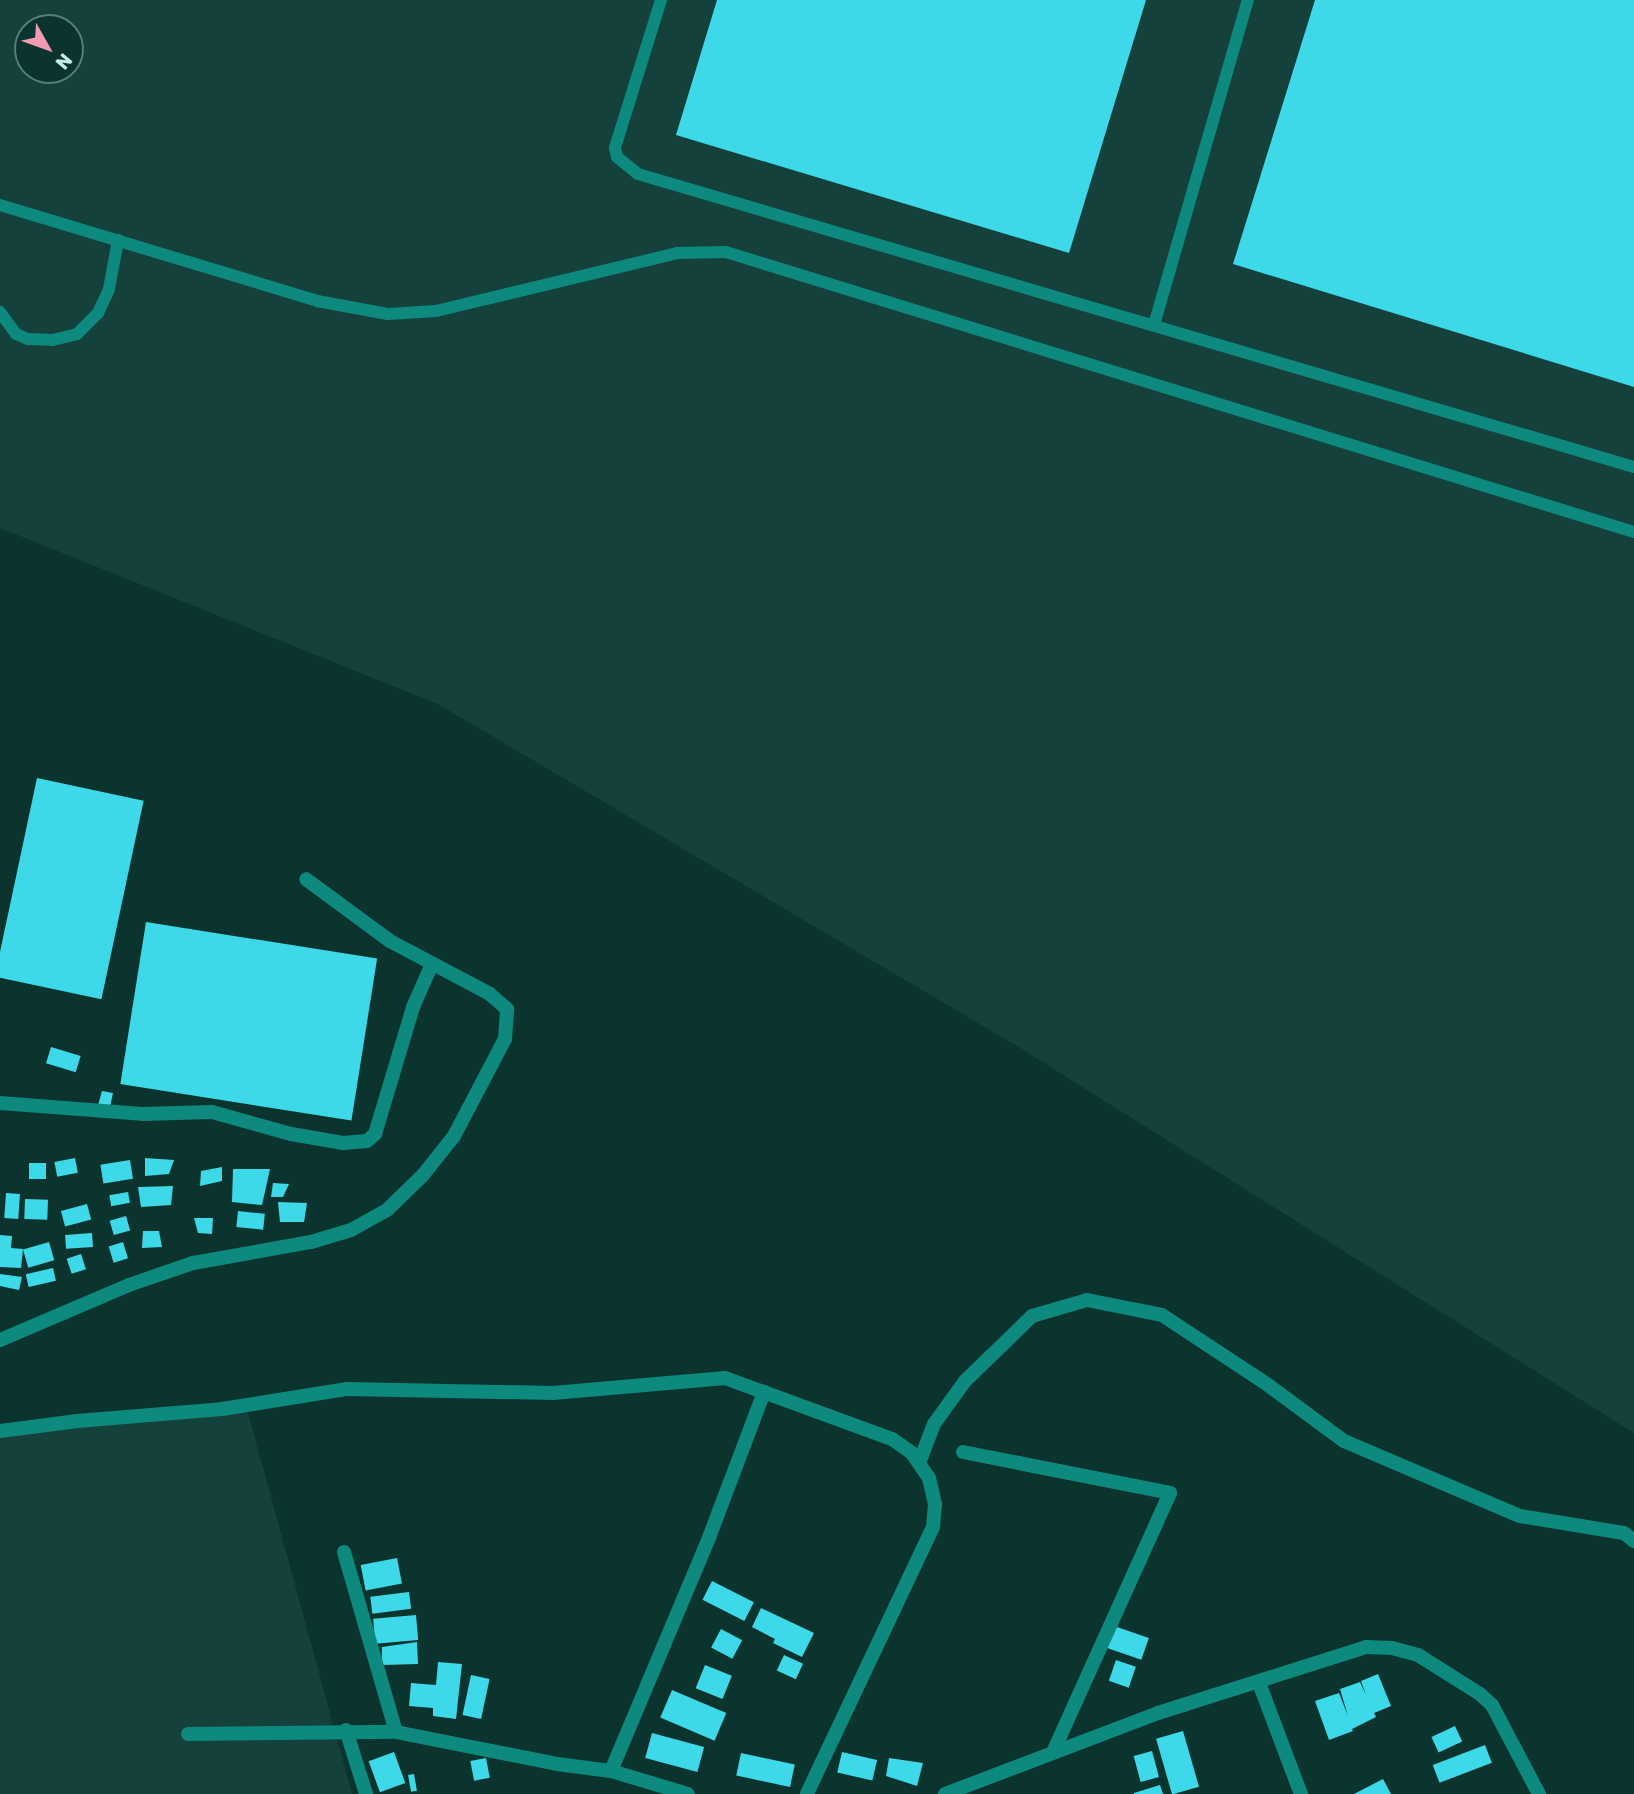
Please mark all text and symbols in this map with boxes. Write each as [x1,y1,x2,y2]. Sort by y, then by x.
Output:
north arrow [14,14,84,84]
text: N [51,49,77,74]

